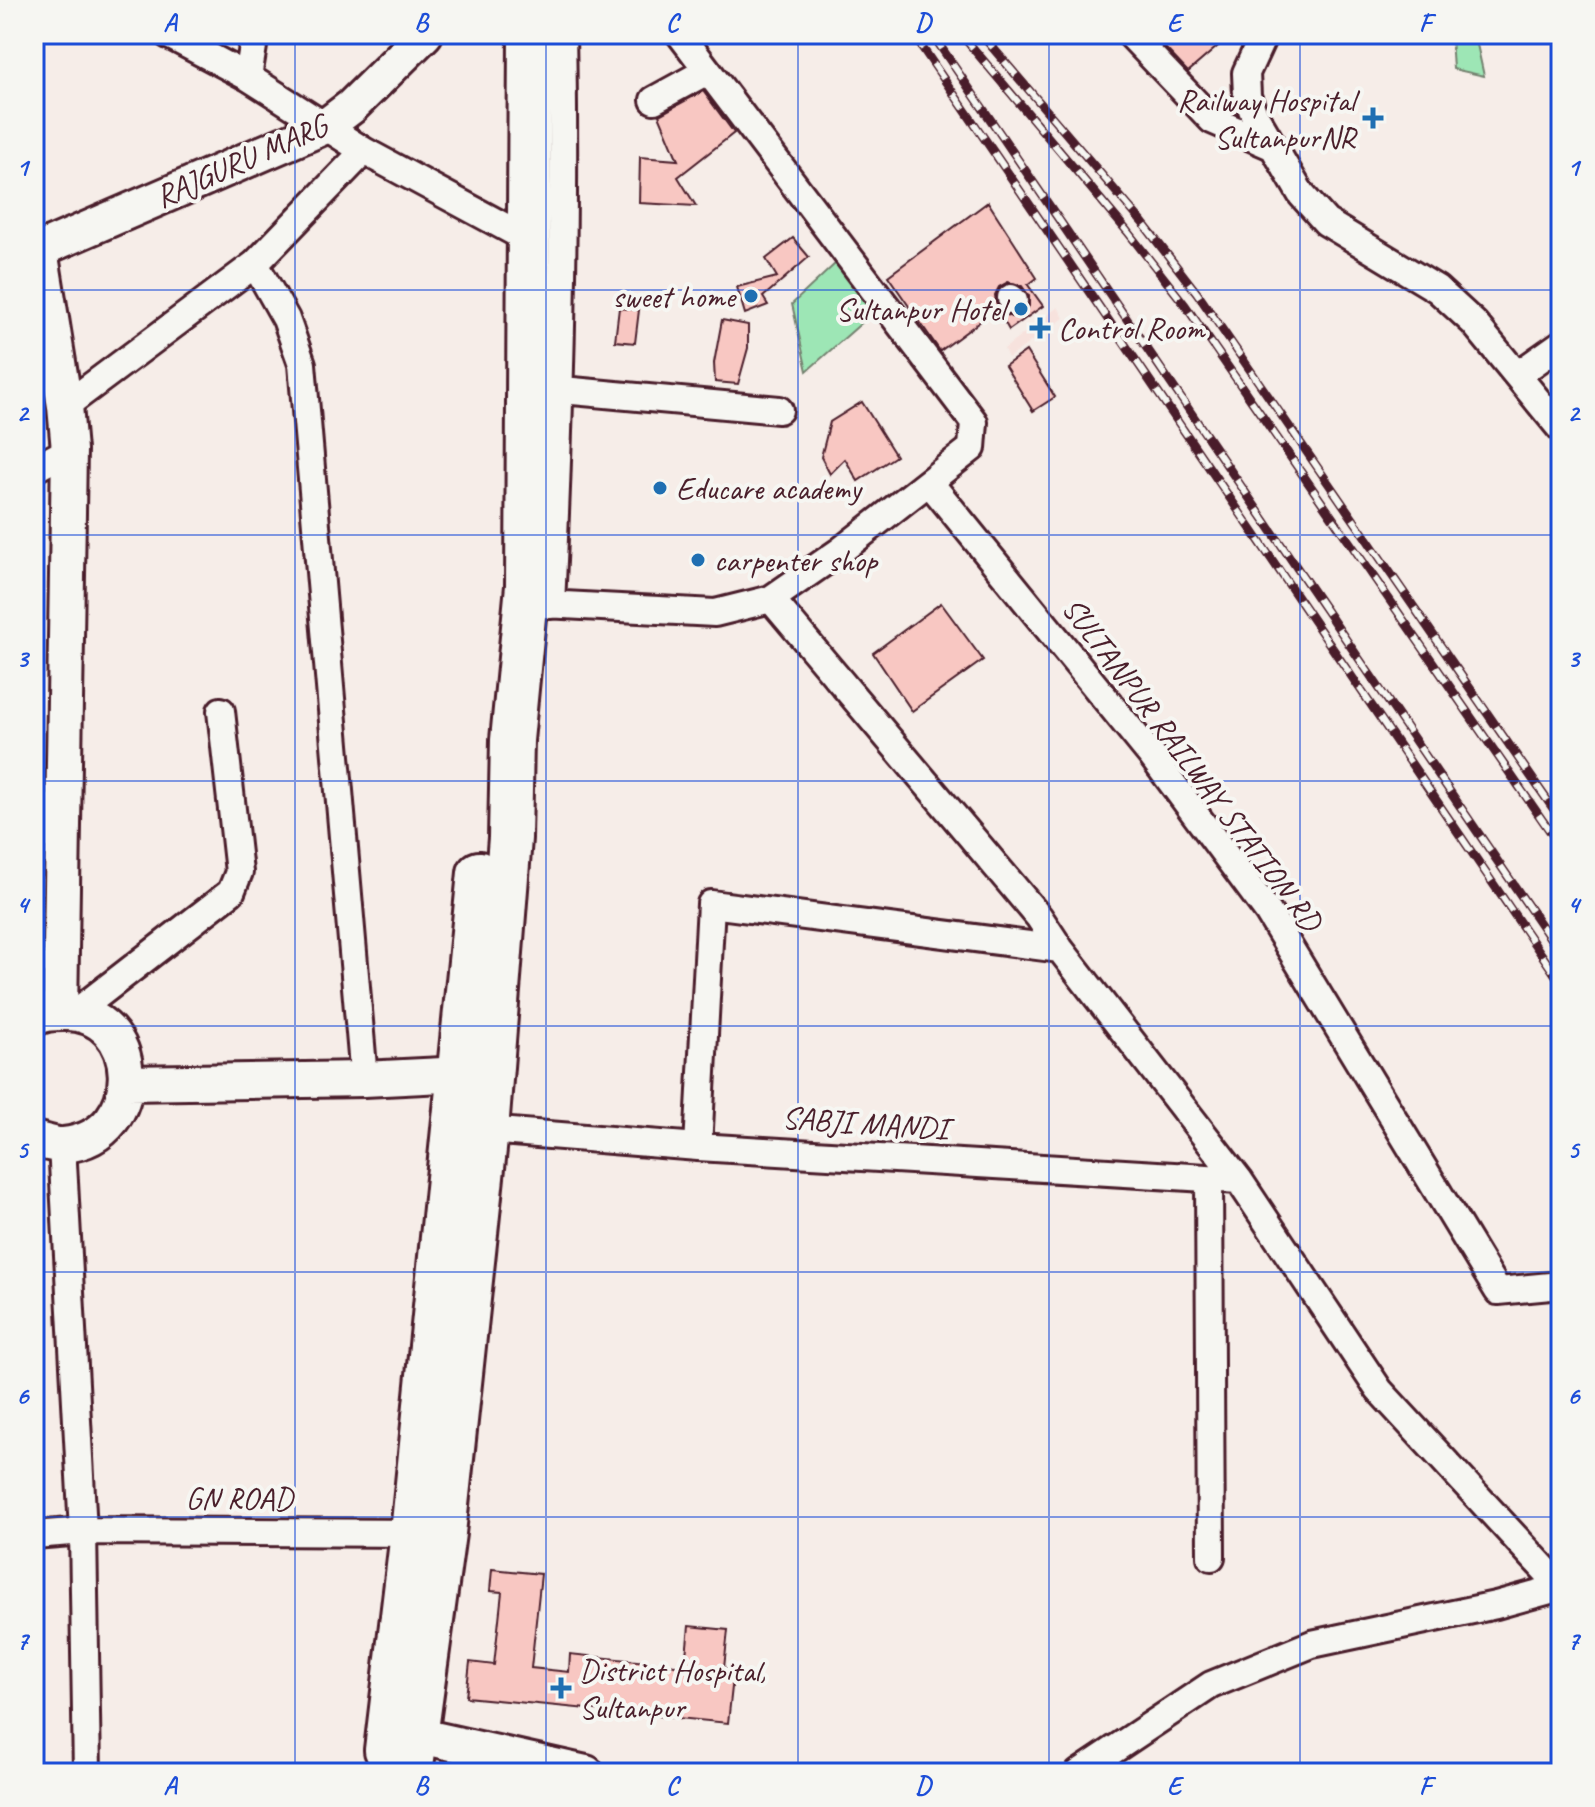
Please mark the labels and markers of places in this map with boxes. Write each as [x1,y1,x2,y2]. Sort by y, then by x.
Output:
place label: Railway Hospital SultanpurNR [1177,80,1361,158]
marker: Railway Hospital SultanpurNR [1362,107,1384,129]
place label: sweet home [612,276,738,317]
marker: sweet home [742,287,760,305]
place label: Sultanpur Hotel [836,289,1011,330]
marker: Sultanpur Hotel [1012,300,1030,318]
place label: Control Room [1058,308,1207,349]
marker: Control Room [1029,317,1051,339]
place label: Educare academy [676,468,864,509]
marker: Educare academy [651,479,669,497]
place label: carpenter shop [714,540,879,581]
marker: carpenter shop [689,551,707,569]
place label: District Hospital, Sultanpur [579,1650,766,1728]
marker: District Hospital, Sultanpur [550,1677,572,1699]

